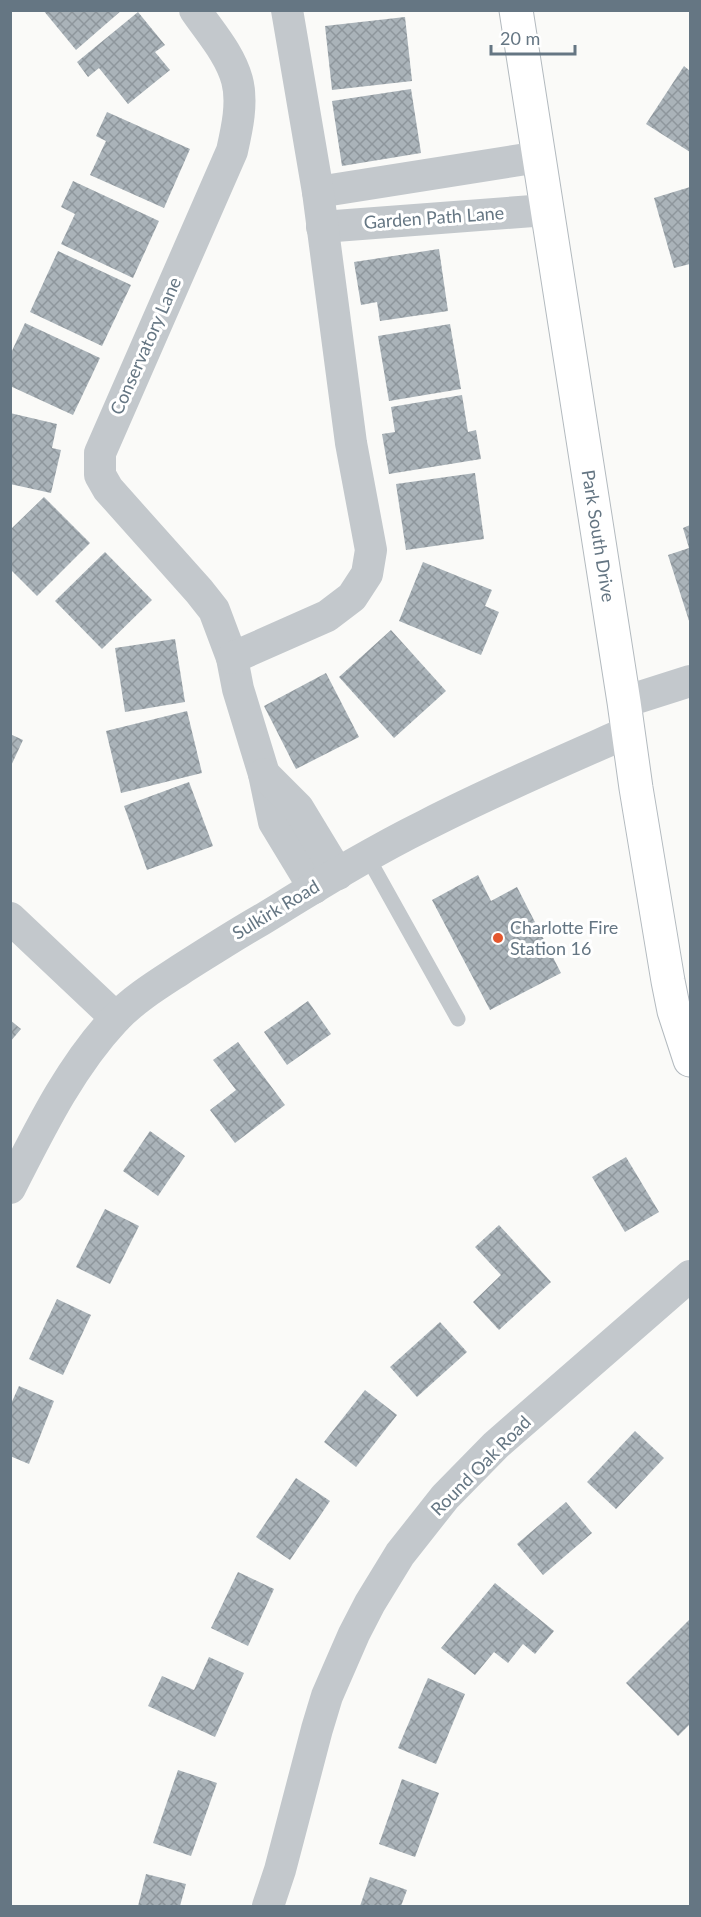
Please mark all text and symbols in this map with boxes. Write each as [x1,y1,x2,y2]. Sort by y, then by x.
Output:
scale bar [491,18,575,56]
text: 20 m [500,27,540,49]
street label: Garden Path Lane [363,201,505,233]
street label: Conservatory Lane [105,273,185,418]
street label: Park South Drive [578,468,620,604]
street label: Sulkirk Road [228,875,323,944]
place label: Charlotte Fire Station 16 [510,916,618,959]
marker: Charlotte Fire Station 16 [491,931,505,945]
street label: Round Oak Road [426,1411,535,1520]

